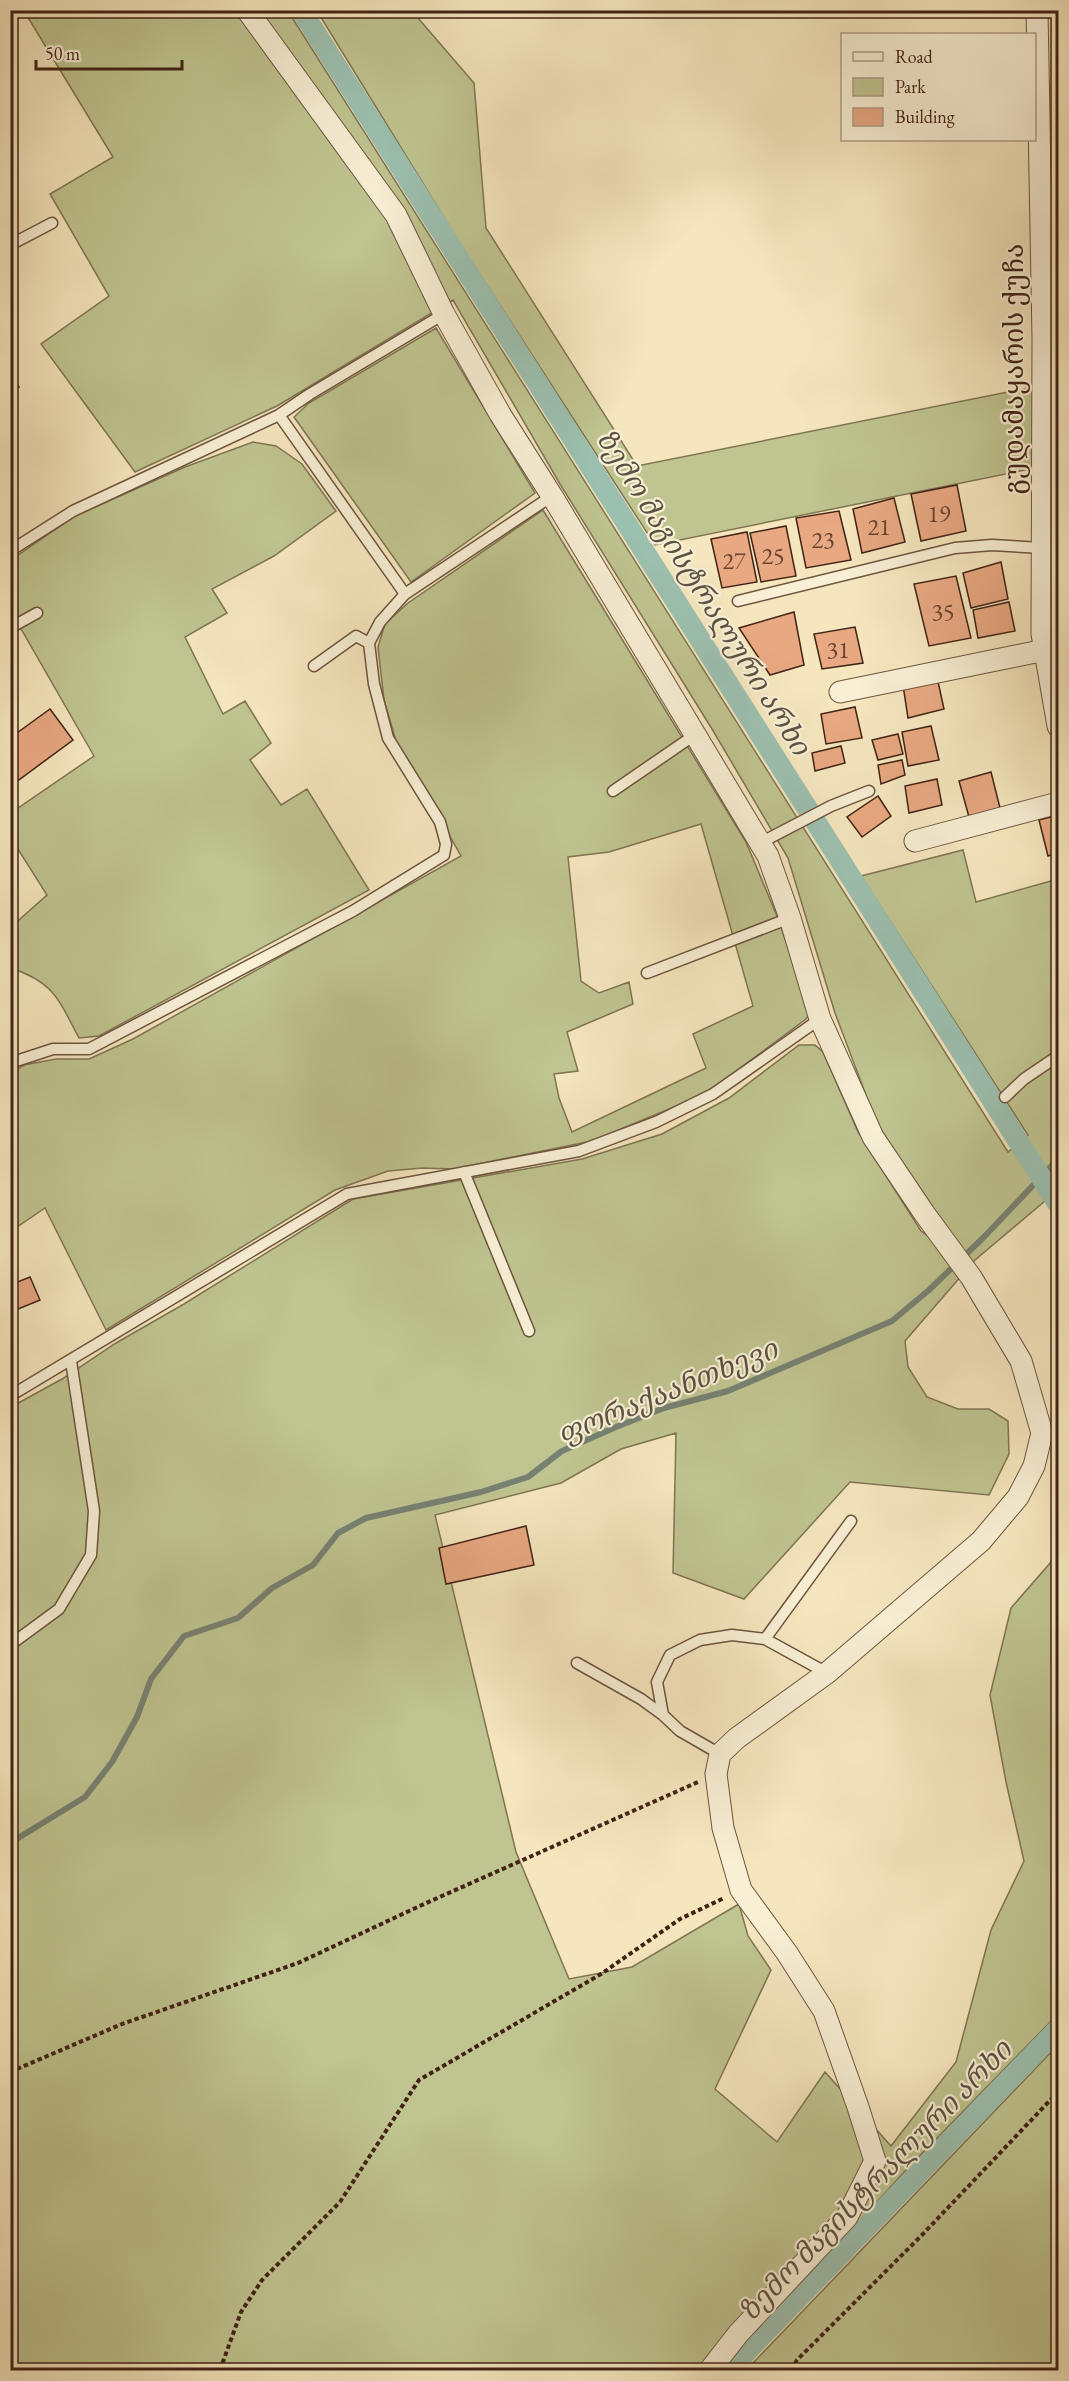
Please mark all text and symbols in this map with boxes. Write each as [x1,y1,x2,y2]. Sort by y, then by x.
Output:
scale bar [36,33,182,71]
legend [841,33,1036,141]
text: 50 m [45,42,80,65]
text: Road [895,45,934,68]
text: Park [895,75,926,98]
text: Building [895,105,955,128]
street label: გუდამაყარის ქუჩა [996,243,1031,495]
water label: ზემო მაგისტრალური არხი [589,422,820,763]
house number: 19 [927,498,951,529]
house number: 21 [867,511,891,542]
house number: 23 [811,524,835,555]
house number: 25 [761,540,785,571]
house number: 27 [722,545,746,576]
house number: 35 [931,596,955,627]
house number: 31 [826,634,850,665]
water label: ფორაქაანთხევი [552,1330,784,1452]
water label: ზემო მაგისტრალური არხი [731,2030,1020,2328]

